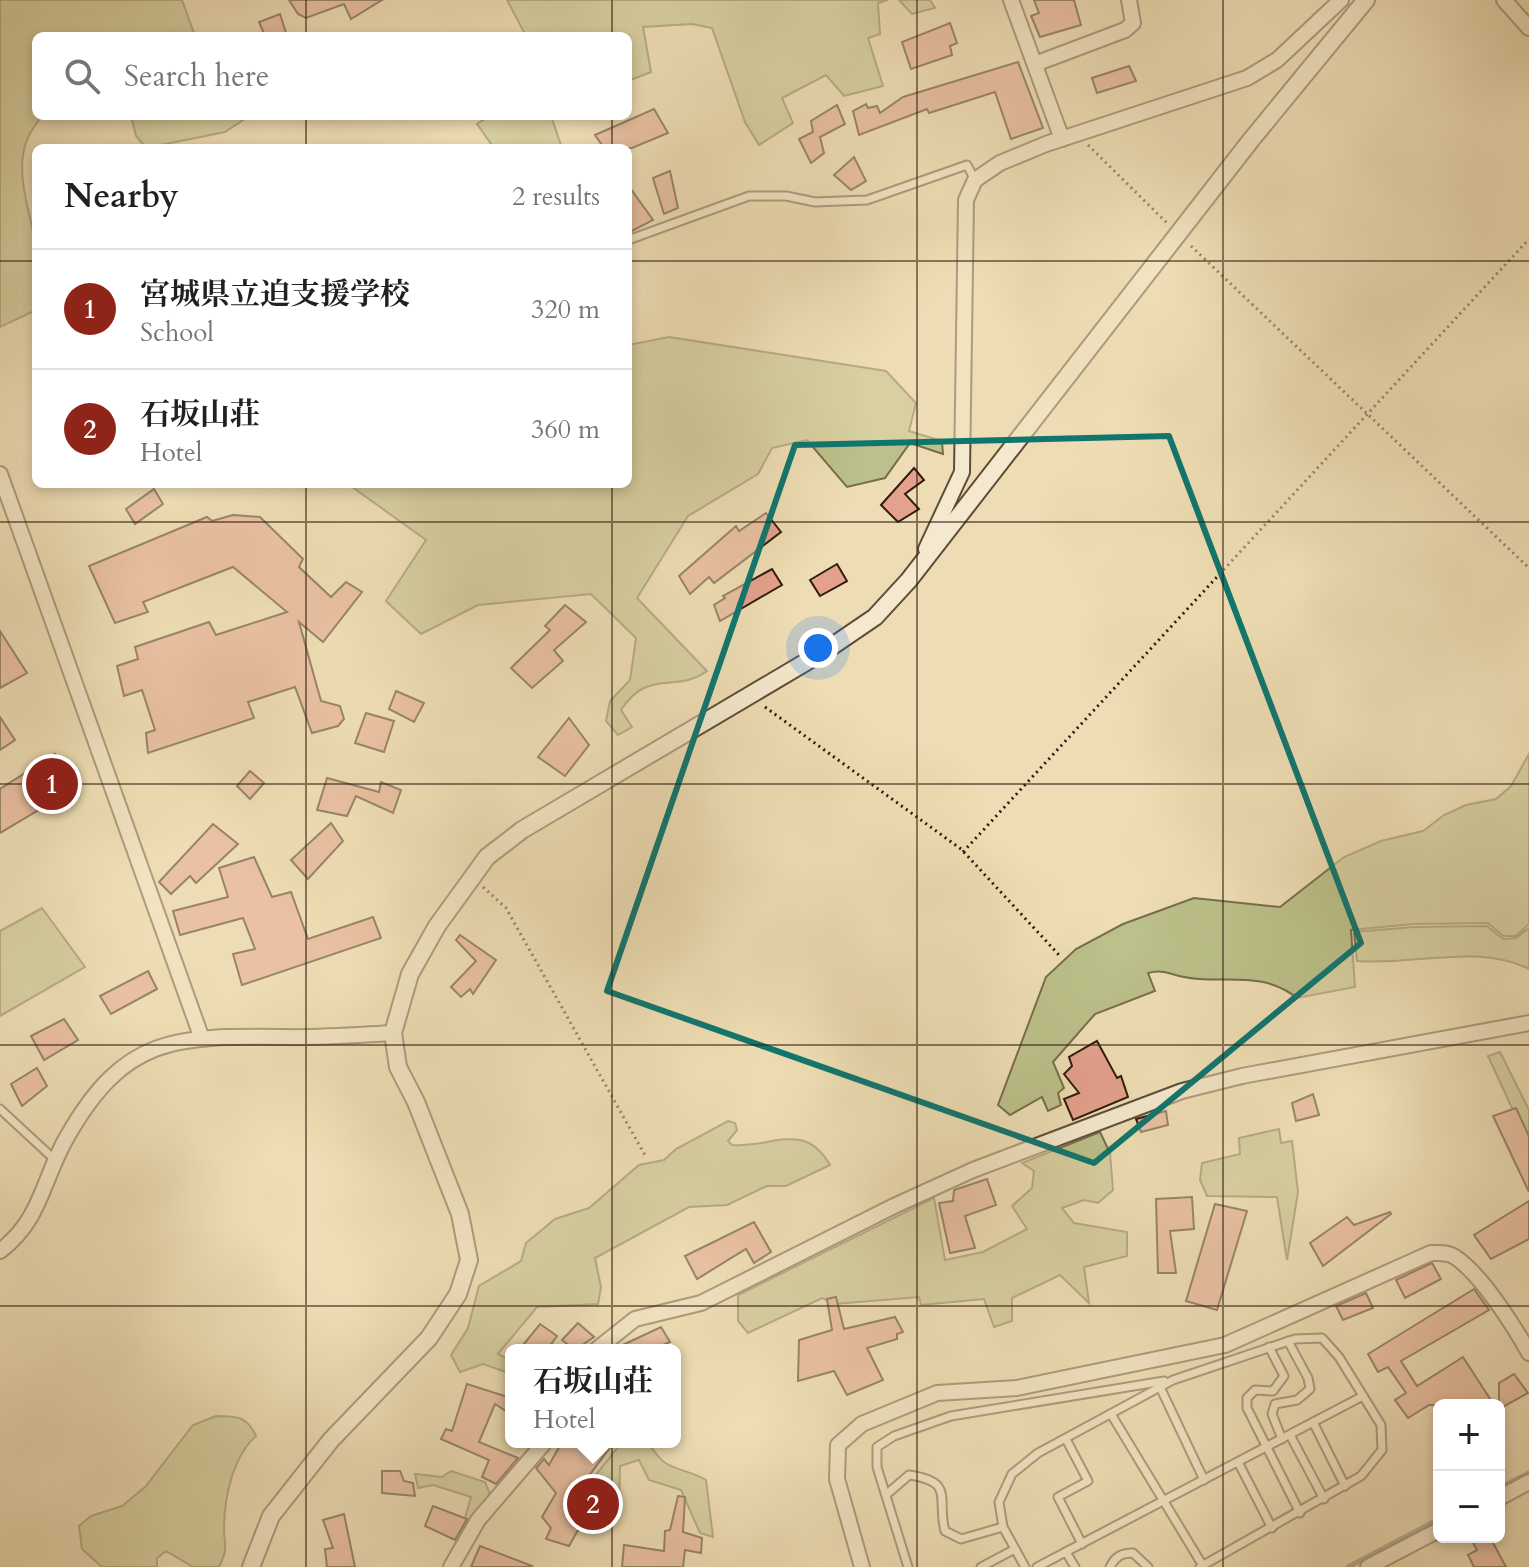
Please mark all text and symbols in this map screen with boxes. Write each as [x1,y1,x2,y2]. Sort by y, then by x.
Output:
search box [32,32,632,120]
icon: search [60,54,104,98]
text: Search here [124,56,269,97]
text: Nearby [64,173,179,219]
text: 2 results [512,179,600,214]
text: 宮城県立迫支援学校 [140,274,410,315]
text: 1 [83,292,97,327]
text: 320 m [531,292,600,327]
text: School [140,315,214,350]
text: 石坂山荘 [140,394,260,435]
text: 2 [83,412,97,447]
text: 360 m [531,412,600,447]
text: Hotel [140,435,202,470]
your location [798,628,838,668]
pin: 1 [26,754,78,814]
popup [505,1344,681,1448]
text: 石坂山荘 [533,1361,653,1402]
map controls [1433,1399,1505,1543]
button: + [1433,1399,1505,1471]
text: Hotel [533,1402,595,1437]
button: − [1433,1471,1505,1543]
pin: 2 [567,1474,619,1534]

